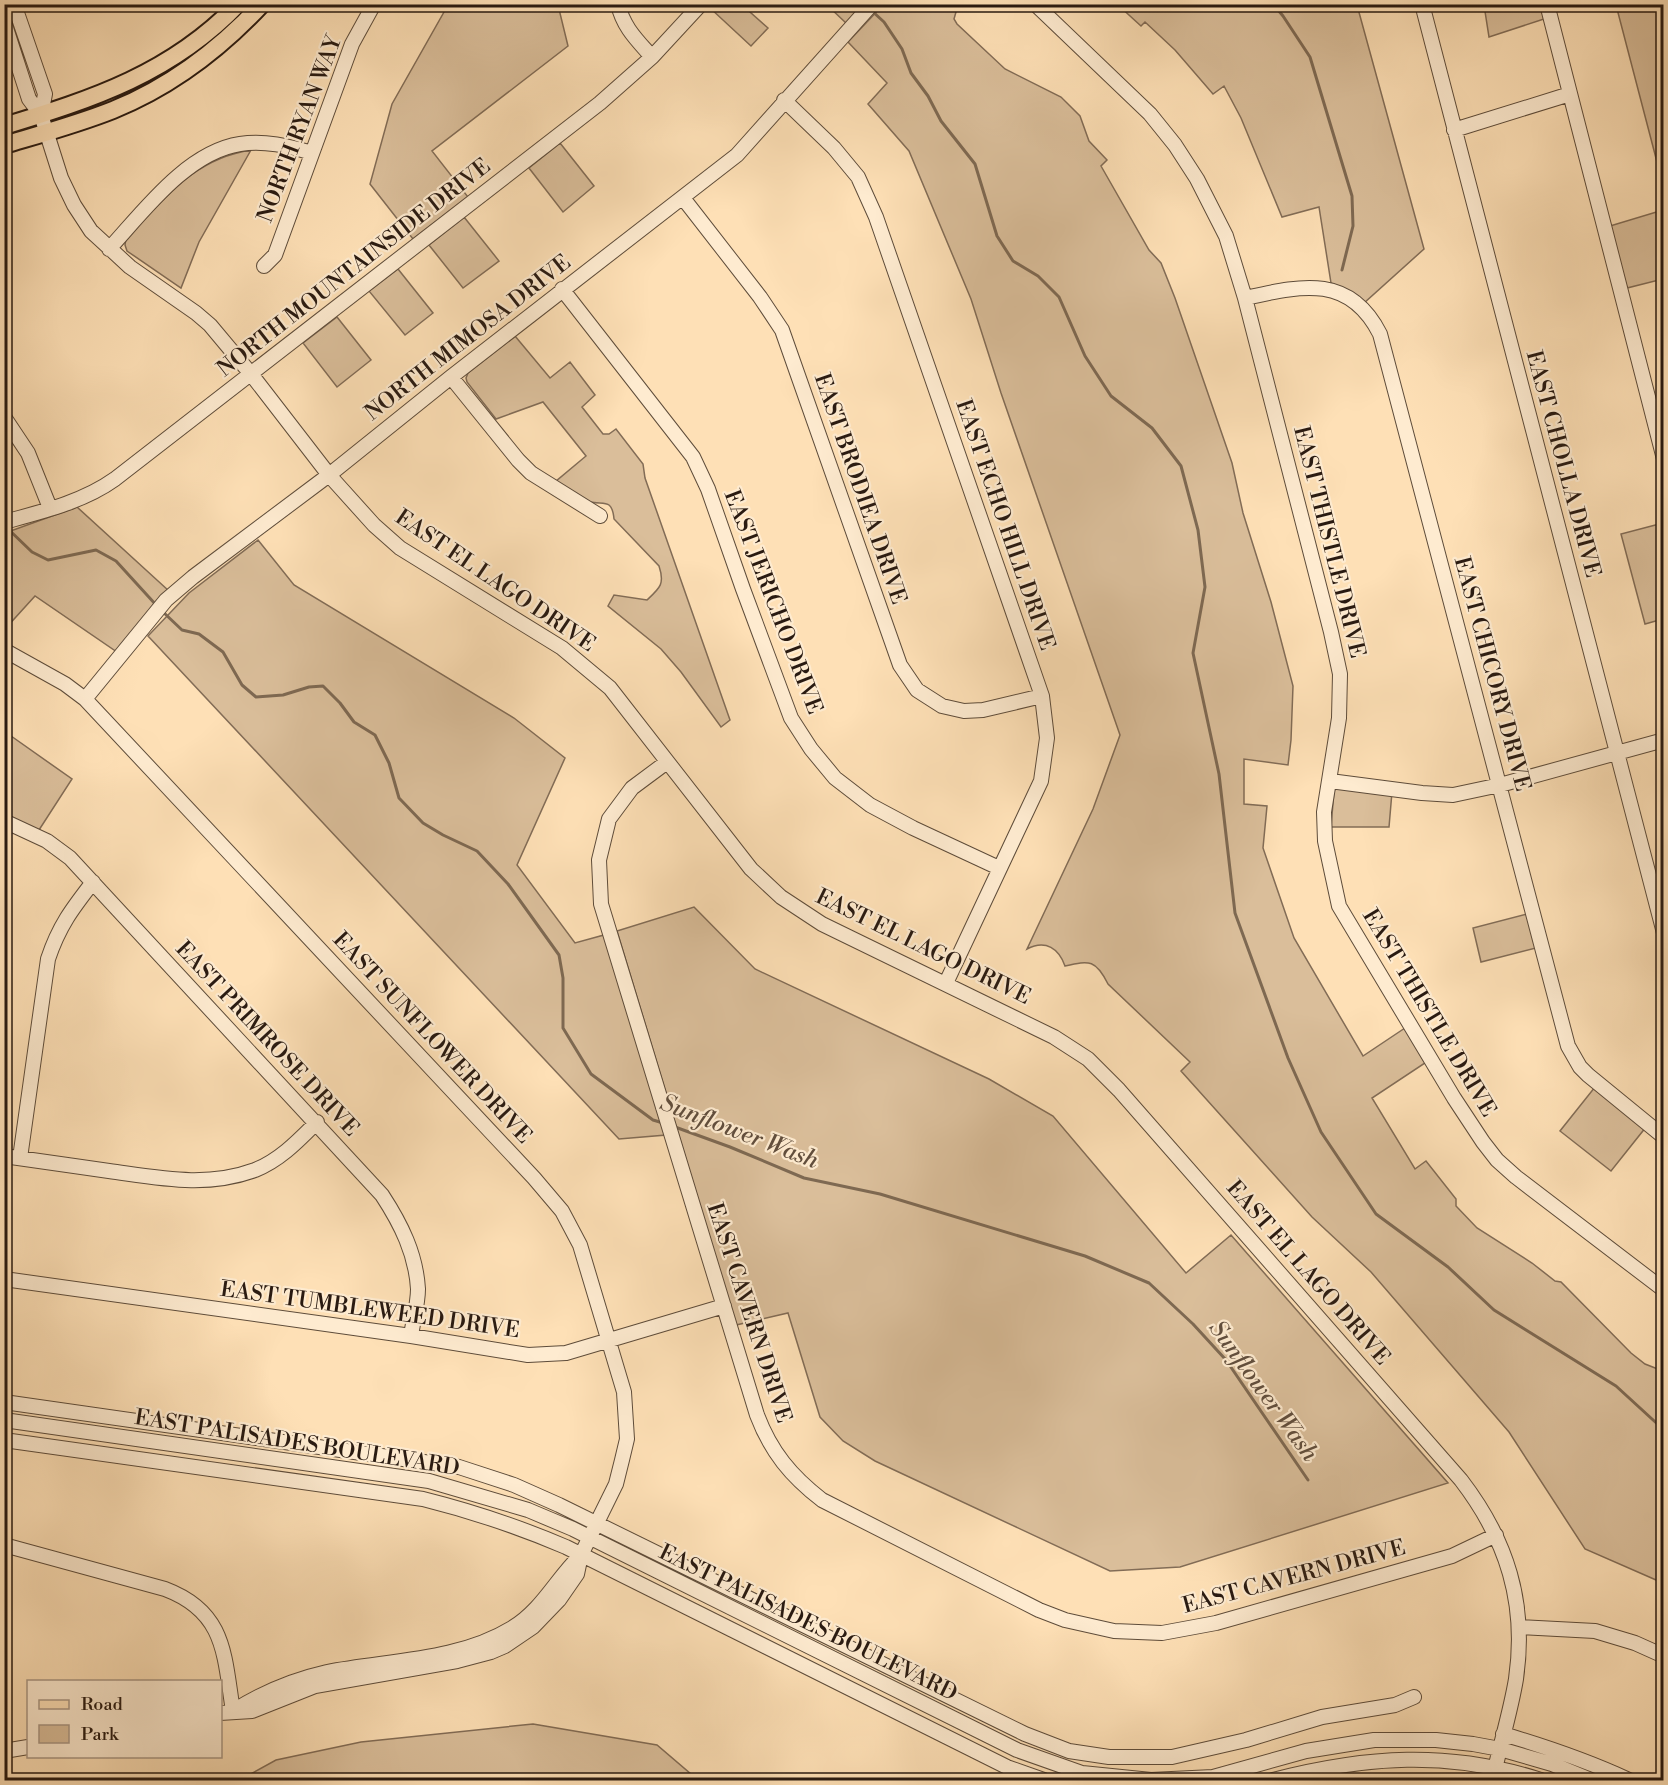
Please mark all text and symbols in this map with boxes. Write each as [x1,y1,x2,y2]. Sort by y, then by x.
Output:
street label: NORTH RYAN WAY [252,30,349,226]
street label: NORTH MOUNTAINSIDE DRIVE [212,153,496,383]
street label: NORTH MIMOSA DRIVE [360,249,576,427]
street label: EAST CHOLLA DRIVE [1520,347,1606,581]
street label: EAST BRODIEA DRIVE [808,370,912,608]
street label: EAST ECHO HILL DRIVE [949,396,1061,654]
street label: EAST THISTLE DRIVE [1287,423,1371,661]
street label: EAST JERICHO DRIVE [718,486,828,718]
street label: EAST EL LAGO DRIVE [390,504,600,658]
street label: EAST CHICORY DRIVE [1448,554,1536,794]
street label: EAST EL LAGO DRIVE [811,883,1035,1011]
street label: EAST THISTLE DRIVE [1356,904,1502,1122]
street label: EAST SUNFLOWER DRIVE [327,927,537,1149]
street label: EAST PRIMROSE DRIVE [170,936,364,1142]
water label: Sunflower Wash [656,1088,823,1176]
street label: EAST EL LAGO DRIVE [1220,1175,1396,1371]
street label: EAST CAVERN DRIVE [701,1200,797,1426]
street label: EAST TUMBLEWEED DRIVE [219,1276,521,1344]
water label: Sunflower Wash [1202,1315,1325,1468]
street label: EAST PALISADES BOULEVARD [133,1404,461,1482]
street label: EAST CAVERN DRIVE [1180,1534,1408,1620]
street label: EAST PALISADES BOULEVARD [654,1539,962,1707]
legend [27,1680,222,1758]
text: Road [81,1693,124,1716]
text: Park [81,1723,120,1746]

